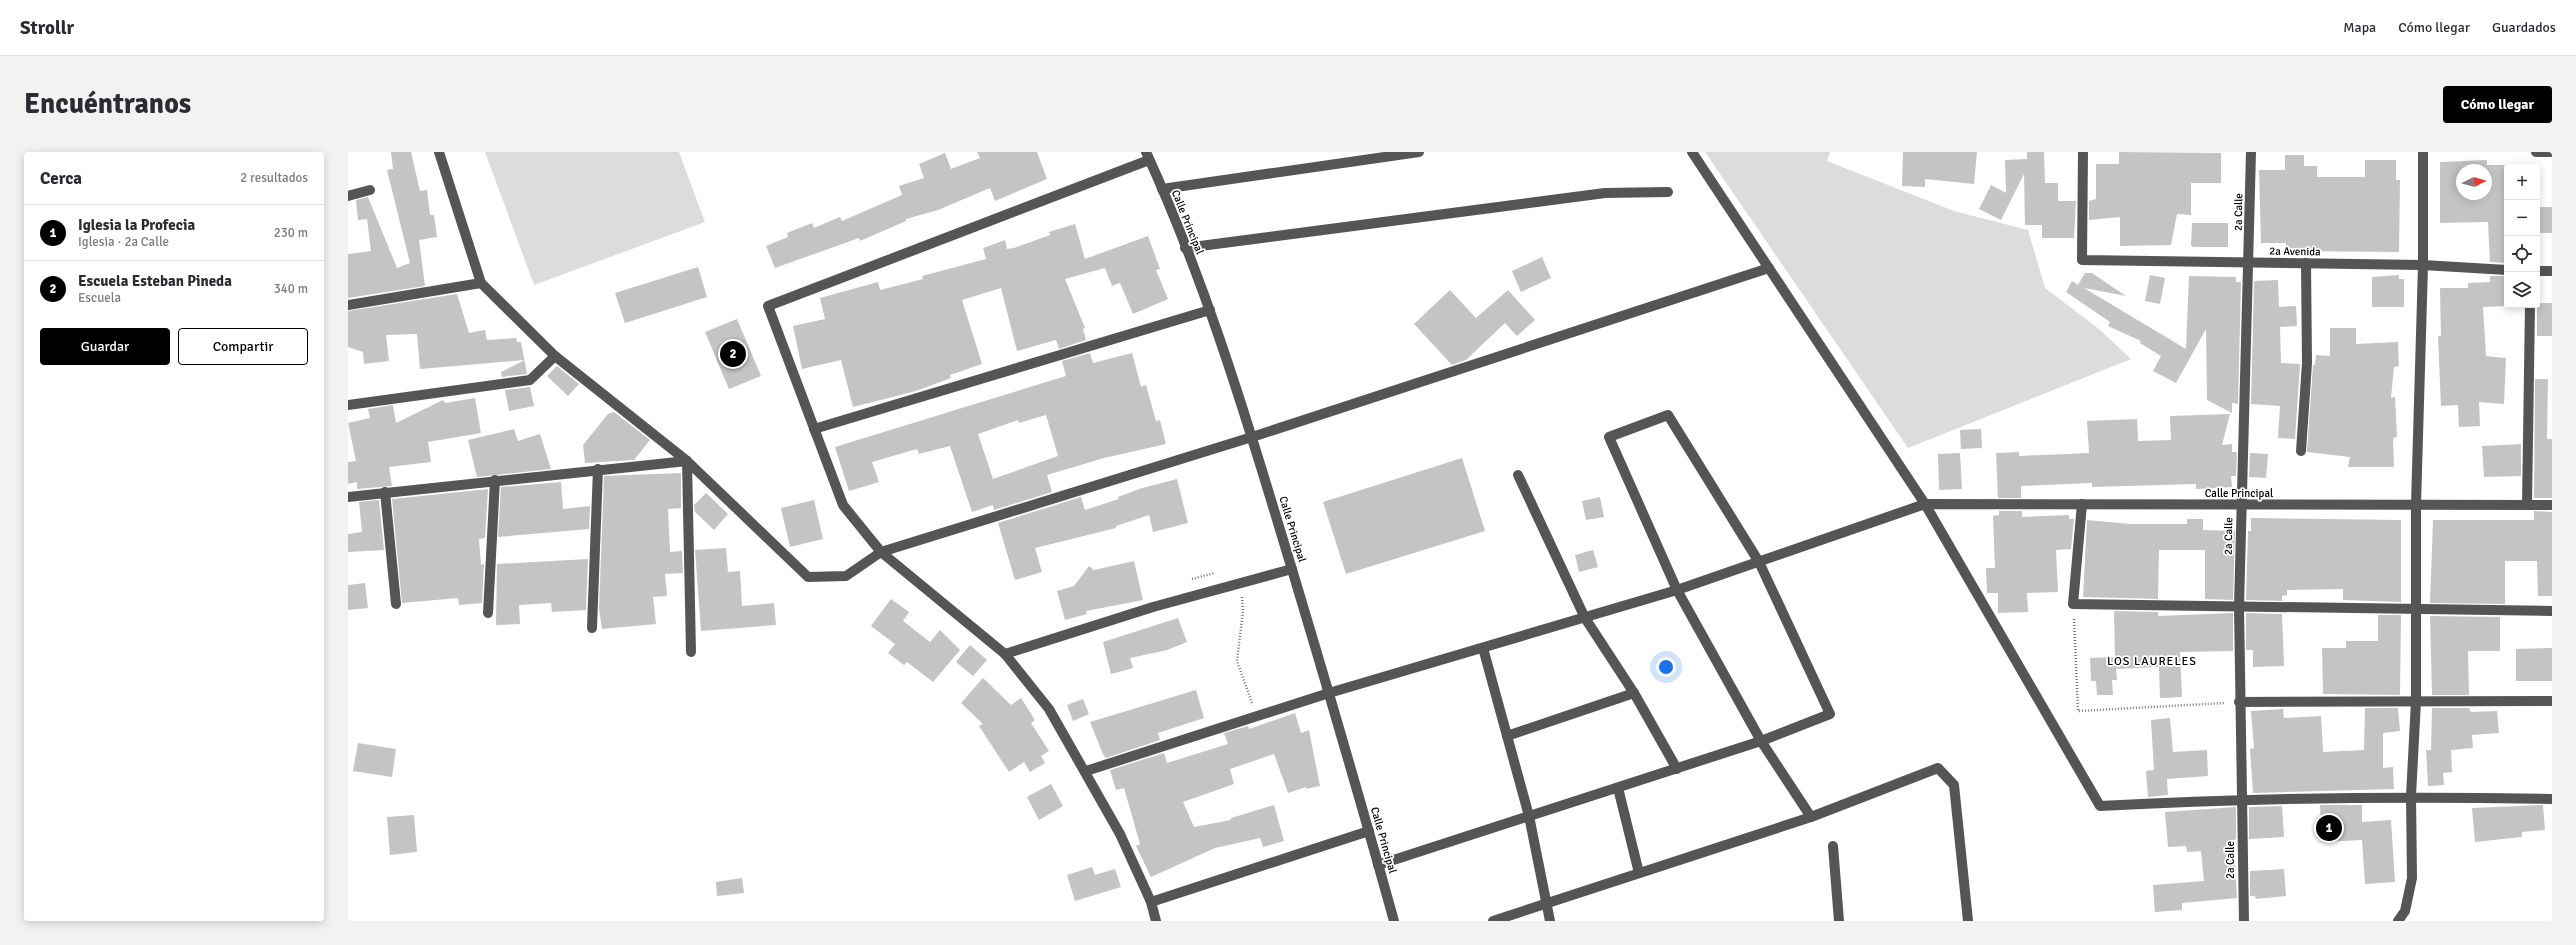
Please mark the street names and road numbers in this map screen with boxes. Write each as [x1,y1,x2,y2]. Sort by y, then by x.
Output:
street label: Calle Principal [1169,188,1206,256]
street label: 2a Calle [2232,193,2245,231]
street label: 2a Avenida [2269,245,2321,258]
street label: Calle Principal [2205,487,2273,500]
street label: Calle Principal [1276,494,1309,564]
street label: 2a Calle [2222,517,2235,555]
street label: Calle Principal [1368,805,1399,875]
street label: 2a Calle [2224,841,2237,879]

